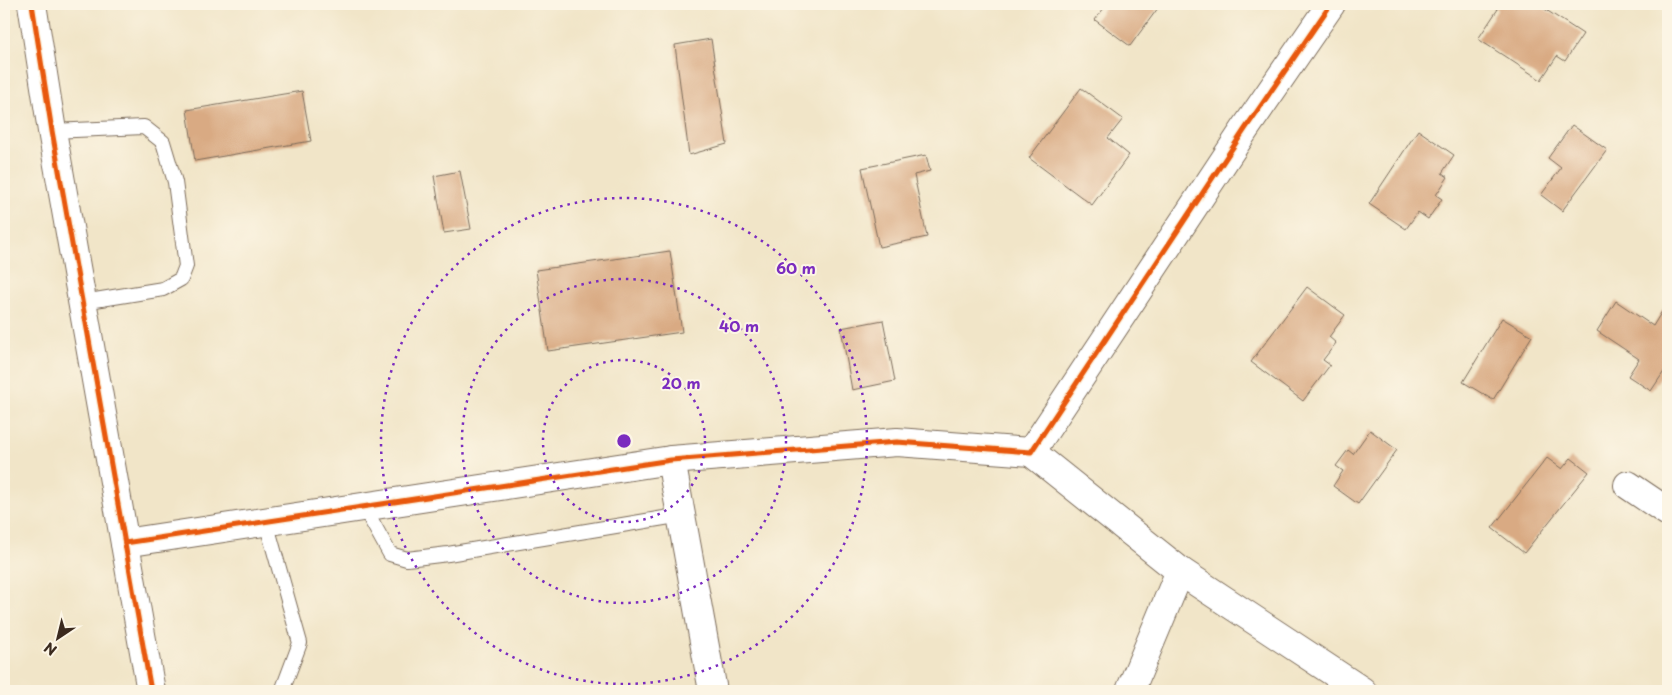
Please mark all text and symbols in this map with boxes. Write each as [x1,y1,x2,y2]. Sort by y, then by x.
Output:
text: 60 m [776,256,816,279]
text: 40 m [719,314,759,337]
text: 20 m [662,371,700,394]
centre of rings [615,432,633,450]
north arrow [32,612,82,662]
text: N [40,637,61,661]

